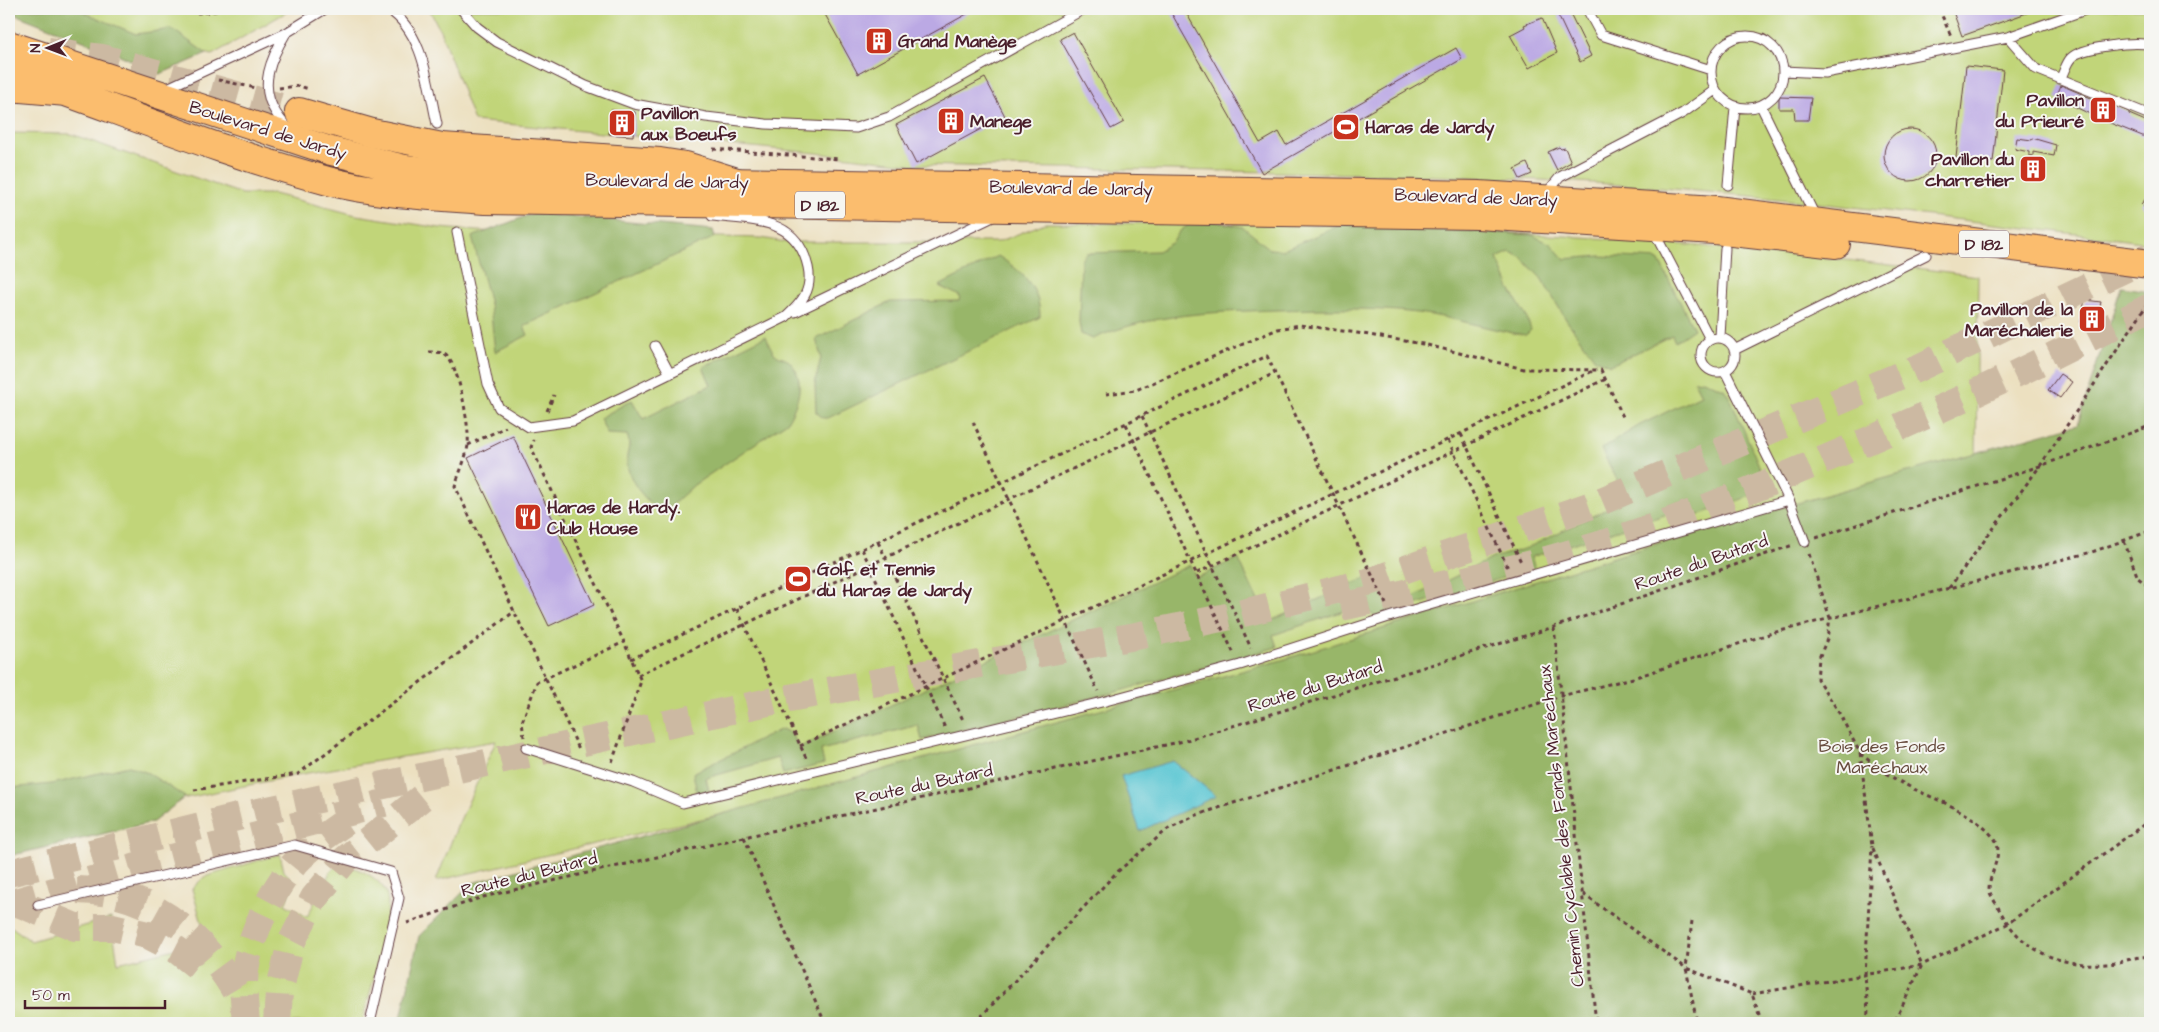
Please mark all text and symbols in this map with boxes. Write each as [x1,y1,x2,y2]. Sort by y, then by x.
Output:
north arrow [22,22,72,72]
building icon: Grand Manège [864,26,894,56]
place label: Grand Manège [898,29,1017,55]
text: N [26,43,46,53]
place label: Pavillon du Prieuré [1995,88,2084,134]
street label: Boulevard de Jardy [186,95,350,167]
building icon: Pavillon du Prieuré [2088,95,2118,125]
place label: Pavillon aux Boeufs [640,101,737,147]
building icon: Manege [936,106,966,136]
building icon: Pavillon aux Boeufs [607,108,637,138]
place label: Manege [970,109,1032,135]
sports icon: Haras de Jardy [1331,112,1361,142]
place label: Haras de Jardy [1365,115,1494,141]
place label: Pavillon du charretier [1925,147,2014,193]
building icon: Pavillon du charretier [2018,154,2048,184]
street label: Boulevard de Jardy [585,168,749,196]
street label: Boulevard de Jardy [989,175,1153,203]
street label: Boulevard de Jardy [1394,182,1558,214]
road number: D 182 [795,192,845,218]
road number: D 182 [1959,230,2009,258]
place label: Pavillon de la Maréchalerie [1965,297,2074,343]
building icon: Pavillon de la Maréchalerie [2077,304,2107,334]
place label: Haras de Hardy. Club House [547,495,681,541]
restaurant icon: Haras de Hardy. Club House [513,502,543,532]
street label: Route du Butard [1631,528,1771,597]
place label: Golf et Tennis du Haras de Jardy [816,557,972,604]
sports icon: Golf et Tennis du Haras de Jardy [783,564,813,594]
street label: Route du Butard [1245,654,1385,719]
street label: Chemin Cyclable des Fonds Maréchaux [1532,663,1592,988]
park label: Bois des Fonds Maréchaux [1819,734,1945,780]
street label: Route du Butard [853,758,995,811]
street label: Route du Butard [458,845,600,903]
scale bar [25,977,165,1009]
text: 50 m [32,985,70,1006]

